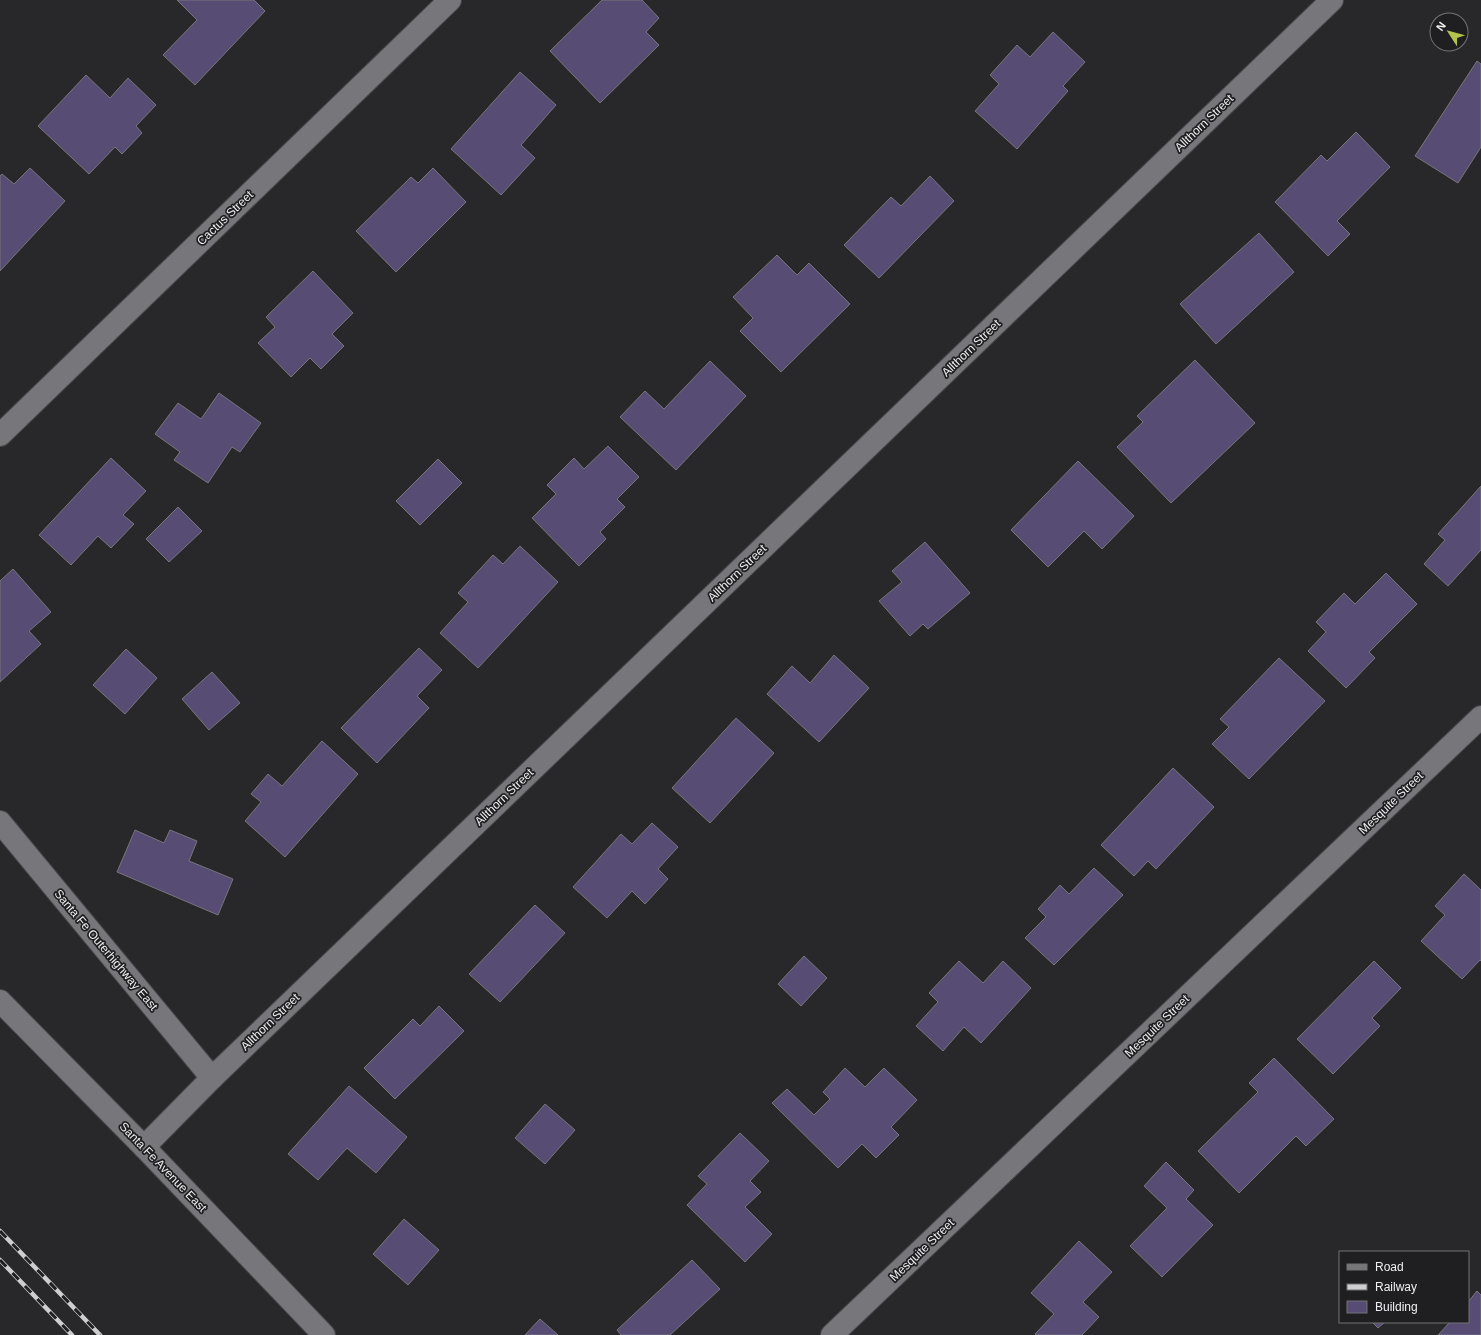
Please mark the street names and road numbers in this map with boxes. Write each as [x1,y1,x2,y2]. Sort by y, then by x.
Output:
street label: Allthorn Street [1172,91,1237,154]
street label: Cactus Street [194,187,256,248]
street label: Allthorn Street [939,316,1004,379]
street label: Allthorn Street [705,541,770,604]
street label: Allthorn Street [472,765,537,828]
street label: Mesquite Street [1356,768,1427,837]
street label: Santa Fe Outerhighway East [51,887,161,1014]
street label: Allthorn Street [238,990,303,1053]
street label: Mesquite Street [1122,991,1193,1060]
street label: Santa Fe Avenue East [117,1119,210,1215]
street label: Mesquite Street [887,1215,958,1284]

